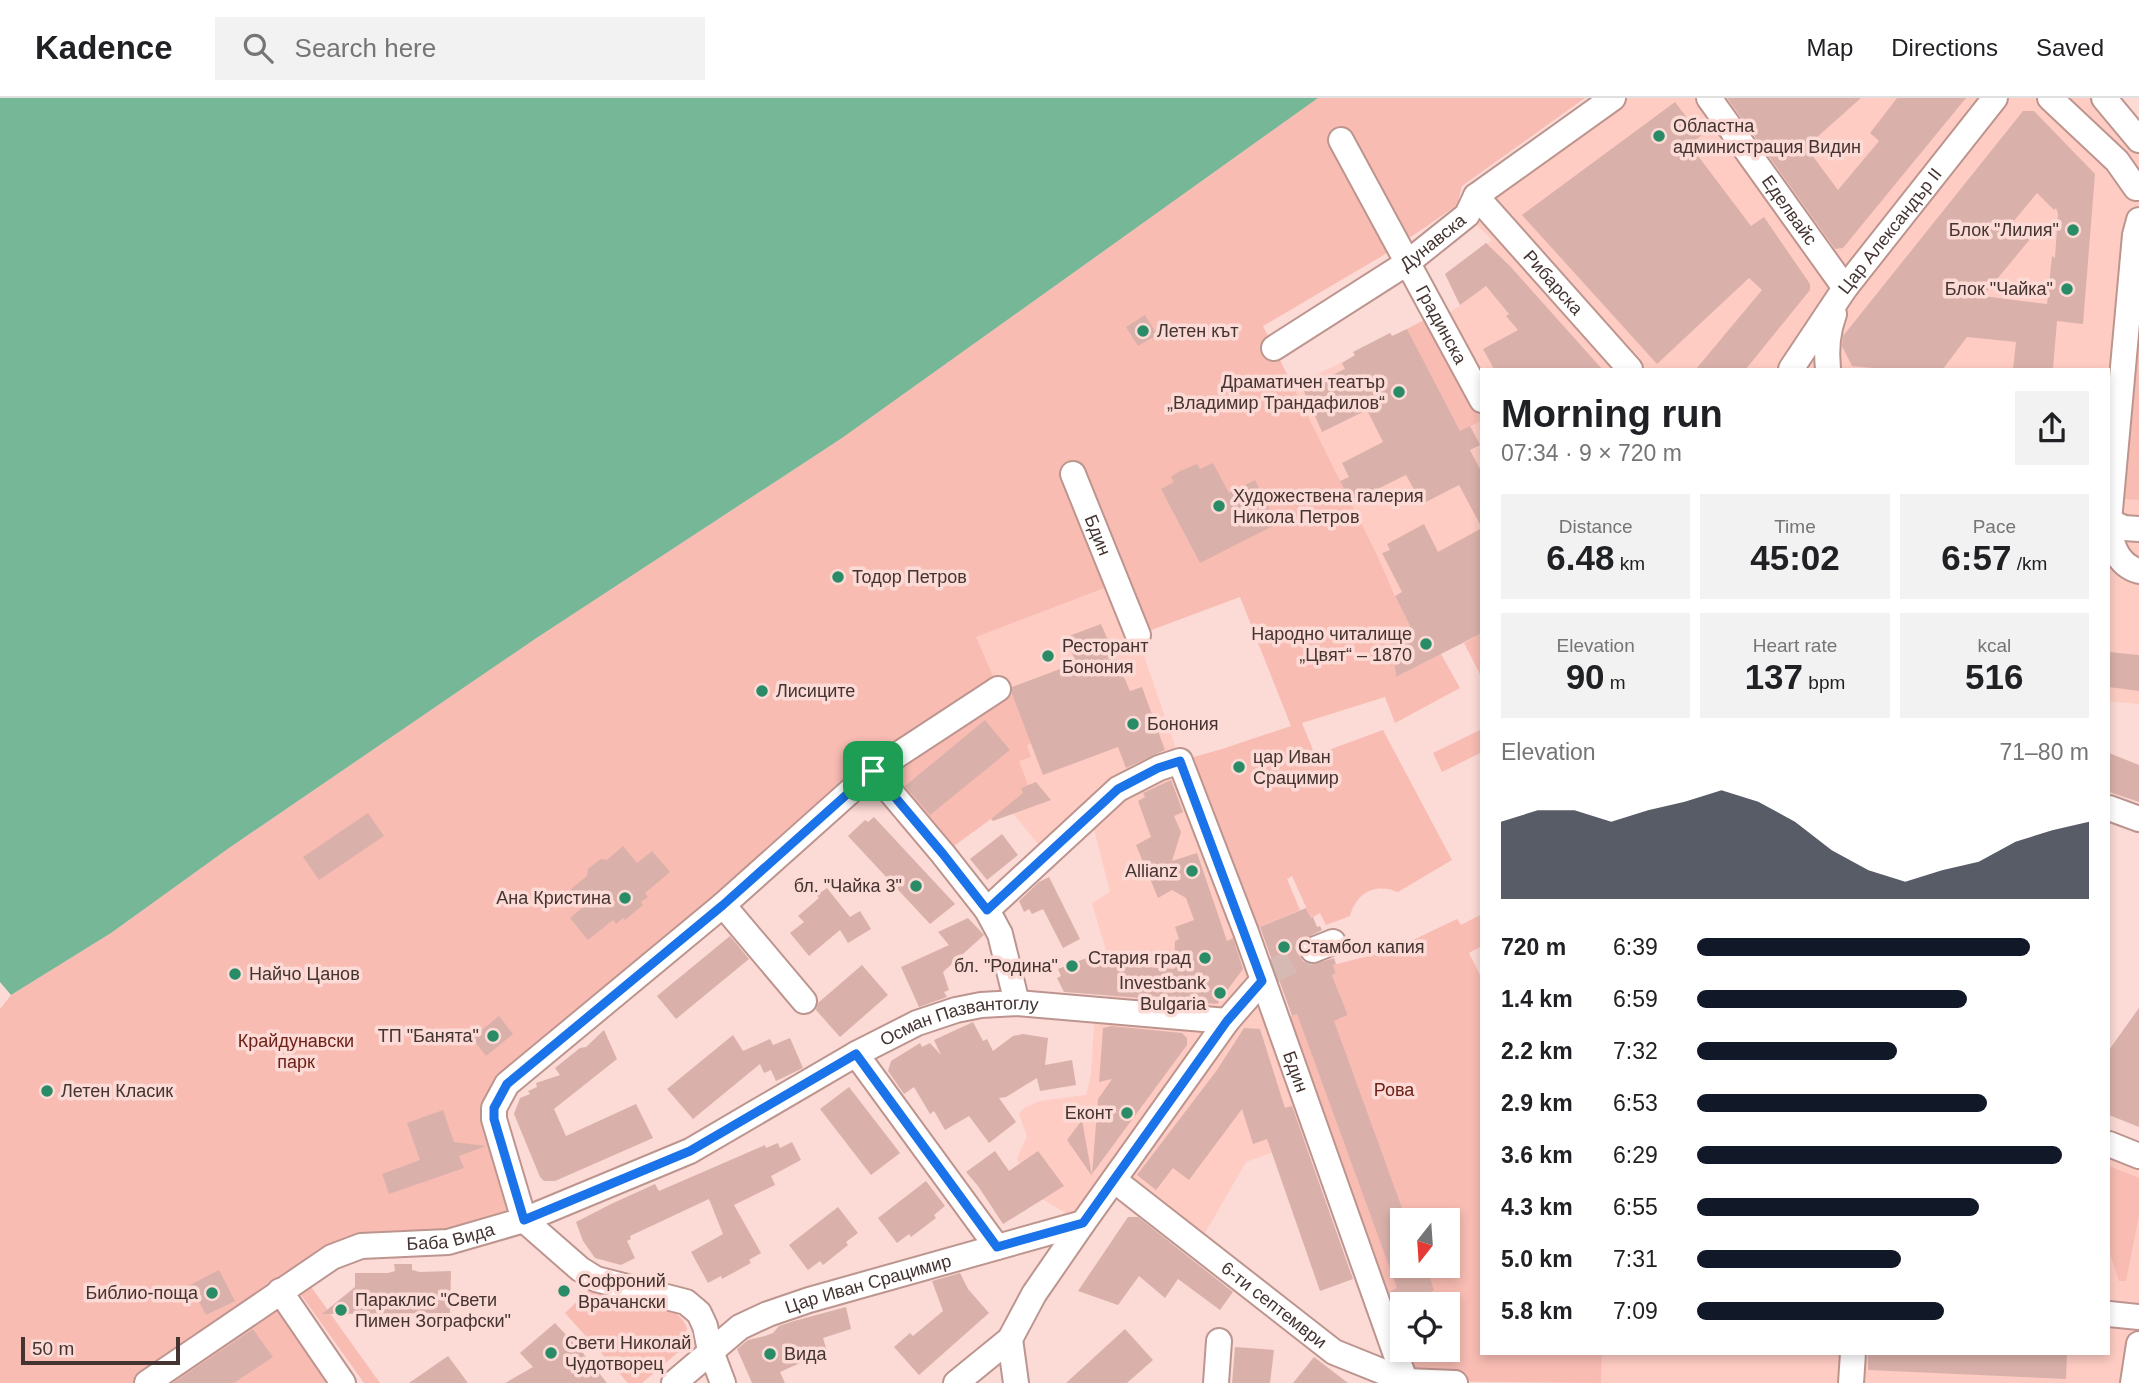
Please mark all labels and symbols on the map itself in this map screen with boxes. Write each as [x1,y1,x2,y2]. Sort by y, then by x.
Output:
place label: Областна администрация Видин [1673,116,1861,157]
marker: Областна администрация Видин [1651,128,1667,144]
street label: Цар Александър II [1834,164,1946,298]
street label: Еделвайс [1758,171,1821,249]
street label: Дунавска [1396,209,1470,275]
place label: Блок "Лилия" [1949,220,2059,240]
marker: Блок "Лилия" [2065,222,2081,238]
street label: Рибарска [1519,246,1588,320]
place label: Блок "Чайка" [1945,279,2053,299]
marker: Блок "Чайка" [2059,281,2075,297]
street label: Градинска [1412,282,1471,368]
place label: Летен кът [1157,321,1239,341]
marker: Летен кът [1135,323,1151,339]
place label: Драматичен театър „Владимир Трандафилов“ [1167,372,1385,413]
marker: Драматичен театър „Владимир Трандафилов“ [1391,384,1407,400]
place label: Художествена галерия Никола Петров [1233,486,1423,527]
marker: Художествена галерия Никола Петров [1211,498,1227,514]
street label: Бдин [1081,512,1115,559]
place label: Тодор Петров [852,567,967,587]
marker: Тодор Петров [830,569,846,585]
place label: Народно читалище „Цвят“ – 1870 [1251,624,1412,665]
place label: Ресторант Бонония [1062,636,1148,677]
marker: Народно читалище „Цвят“ – 1870 [1418,636,1434,652]
marker: Ресторант Бонония [1040,648,1056,664]
place label: Лисиците [776,681,855,701]
marker: Лисиците [754,683,770,699]
place label: Бонония [1147,714,1219,734]
marker: Бонония [1125,716,1141,732]
pin [843,741,903,801]
place label: цар Иван Срацимир [1253,747,1339,788]
marker: цар Иван Срацимир [1231,759,1247,775]
place label: Allianz [1125,861,1178,881]
marker: Allianz [1184,863,1200,879]
place label: бл. "Чайка 3" [794,876,902,896]
marker: бл. "Чайка 3" [908,878,924,894]
place label: Ана Кристина [496,888,612,908]
marker: Ана Кристина [617,890,633,906]
place label: Стамбол капия [1298,937,1424,957]
marker: Стамбол капия [1276,939,1292,955]
place label: Стария град [1088,948,1191,968]
marker: Стария град [1197,950,1213,966]
place label: бл. "Родина" [954,956,1058,976]
marker: бл. "Родина" [1064,958,1080,974]
place label: Найчо Цанов [249,964,360,984]
marker: Найчо Цанов [227,966,243,982]
place label: Investbank Bulgaria [1119,973,1207,1014]
marker: Investbank Bulgaria [1212,985,1228,1001]
street label: Осман Пазвантоглу [877,993,1039,1050]
place label: ТП "Банята" [378,1026,479,1046]
marker: ТП "Банята" [485,1028,501,1044]
park label: Крайдунавски парк [238,1031,354,1072]
street label: Бдин [1279,1048,1312,1095]
park label: Рова [1374,1080,1415,1100]
place label: Летен Класик [61,1081,173,1101]
marker: Летен Класик [39,1083,55,1099]
place label: Еконт [1065,1103,1113,1123]
marker: Еконт [1119,1105,1135,1121]
north arrow [1390,1208,1460,1278]
street label: Баба Вида [406,1219,498,1254]
street label: Цар Иван Срацимир [782,1251,953,1317]
street label: 6-ти септември [1217,1258,1331,1352]
place label: Софроний Врачански [578,1271,666,1312]
place label: Библио-поща [85,1283,199,1303]
marker: Софроний Врачански [556,1283,572,1299]
marker: Библио-поща [204,1285,220,1301]
place label: Параклис "Свети Пимен Зографски" [355,1290,511,1331]
marker: Параклис "Свети Пимен Зографски" [333,1302,349,1318]
place label: Свети Николай Чудотворец [565,1333,691,1374]
scale bar [21,1334,180,1366]
place label: Вида [784,1344,828,1364]
marker: Свети Николай Чудотворец [543,1345,559,1361]
marker: Вида [762,1346,778,1362]

